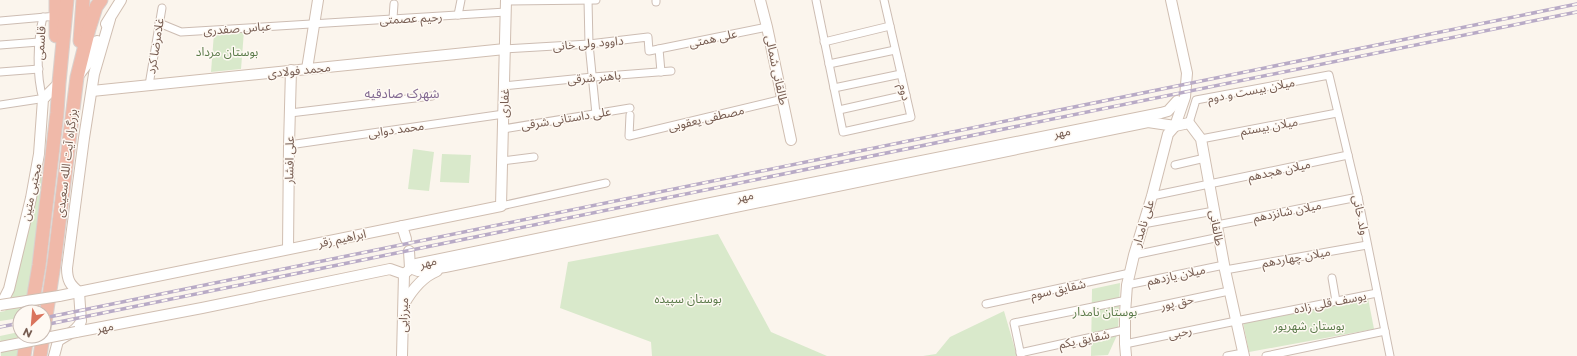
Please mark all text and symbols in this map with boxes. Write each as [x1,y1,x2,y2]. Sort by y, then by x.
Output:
street label: رحیم عصمتی [379,9,443,29]
street label: غلامرضا کرد [143,17,167,75]
street label: عباس صفدری [203,18,271,38]
street label: قاسمی [31,25,49,61]
street label: علی همتی [688,26,738,50]
street label: داوود ولی خانی [552,32,624,54]
street label: طالقانی شمالی [762,34,792,106]
park label: بوستان مرداد [196,44,258,59]
street label: محمد فولادی [267,59,331,81]
street label: باهنر شرقی [567,67,621,87]
street label: میلان بیست و دوم [1206,74,1296,108]
street label: دوم [894,82,914,103]
district label: شهرک صادقیه [365,85,439,102]
street label: غفاری [496,88,512,118]
street label: مصطفی یعقوبی [666,102,746,134]
street label: علی داستانی شرقی [520,103,612,133]
street label: بزرگراه آیت الله سعیدی [52,108,80,218]
street label: میلان بیستم [1239,114,1299,140]
street label: محمد دوابی [367,118,425,140]
street label: مهر [1051,123,1072,141]
street label: علی افشار [281,136,297,185]
street label: میلان هجدهم [1246,156,1312,186]
street label: مجتبی متین [18,162,44,222]
street label: مهر [734,187,755,205]
street label: ولد خانی [1349,194,1373,236]
street label: میلان شانزدهم [1252,197,1323,227]
street label: علی نامدار [1128,198,1157,249]
street label: طالقانی [1206,209,1228,247]
street label: ابراهیم زقر [316,226,368,253]
street label: میلان چهاردهم [1261,244,1332,272]
street label: مهر [417,253,438,272]
street label: میلان یازدهم [1145,261,1207,291]
street label: شقایق سوم [1029,276,1087,304]
street label: یوسف قلی زاده [1293,288,1368,316]
park label: بوستان سپیده [654,291,722,307]
street label: حق پور [1158,291,1195,314]
street label: میرزایی [395,297,411,333]
north arrow [12,304,52,344]
park label: بوستان نامدار [1072,304,1137,319]
street label: مهر [94,318,115,336]
park label: بوستان شهریور [1272,318,1345,333]
street label: رحبی [1167,322,1193,342]
text: N [21,325,35,341]
street label: شقایق یکم [1057,326,1111,354]

